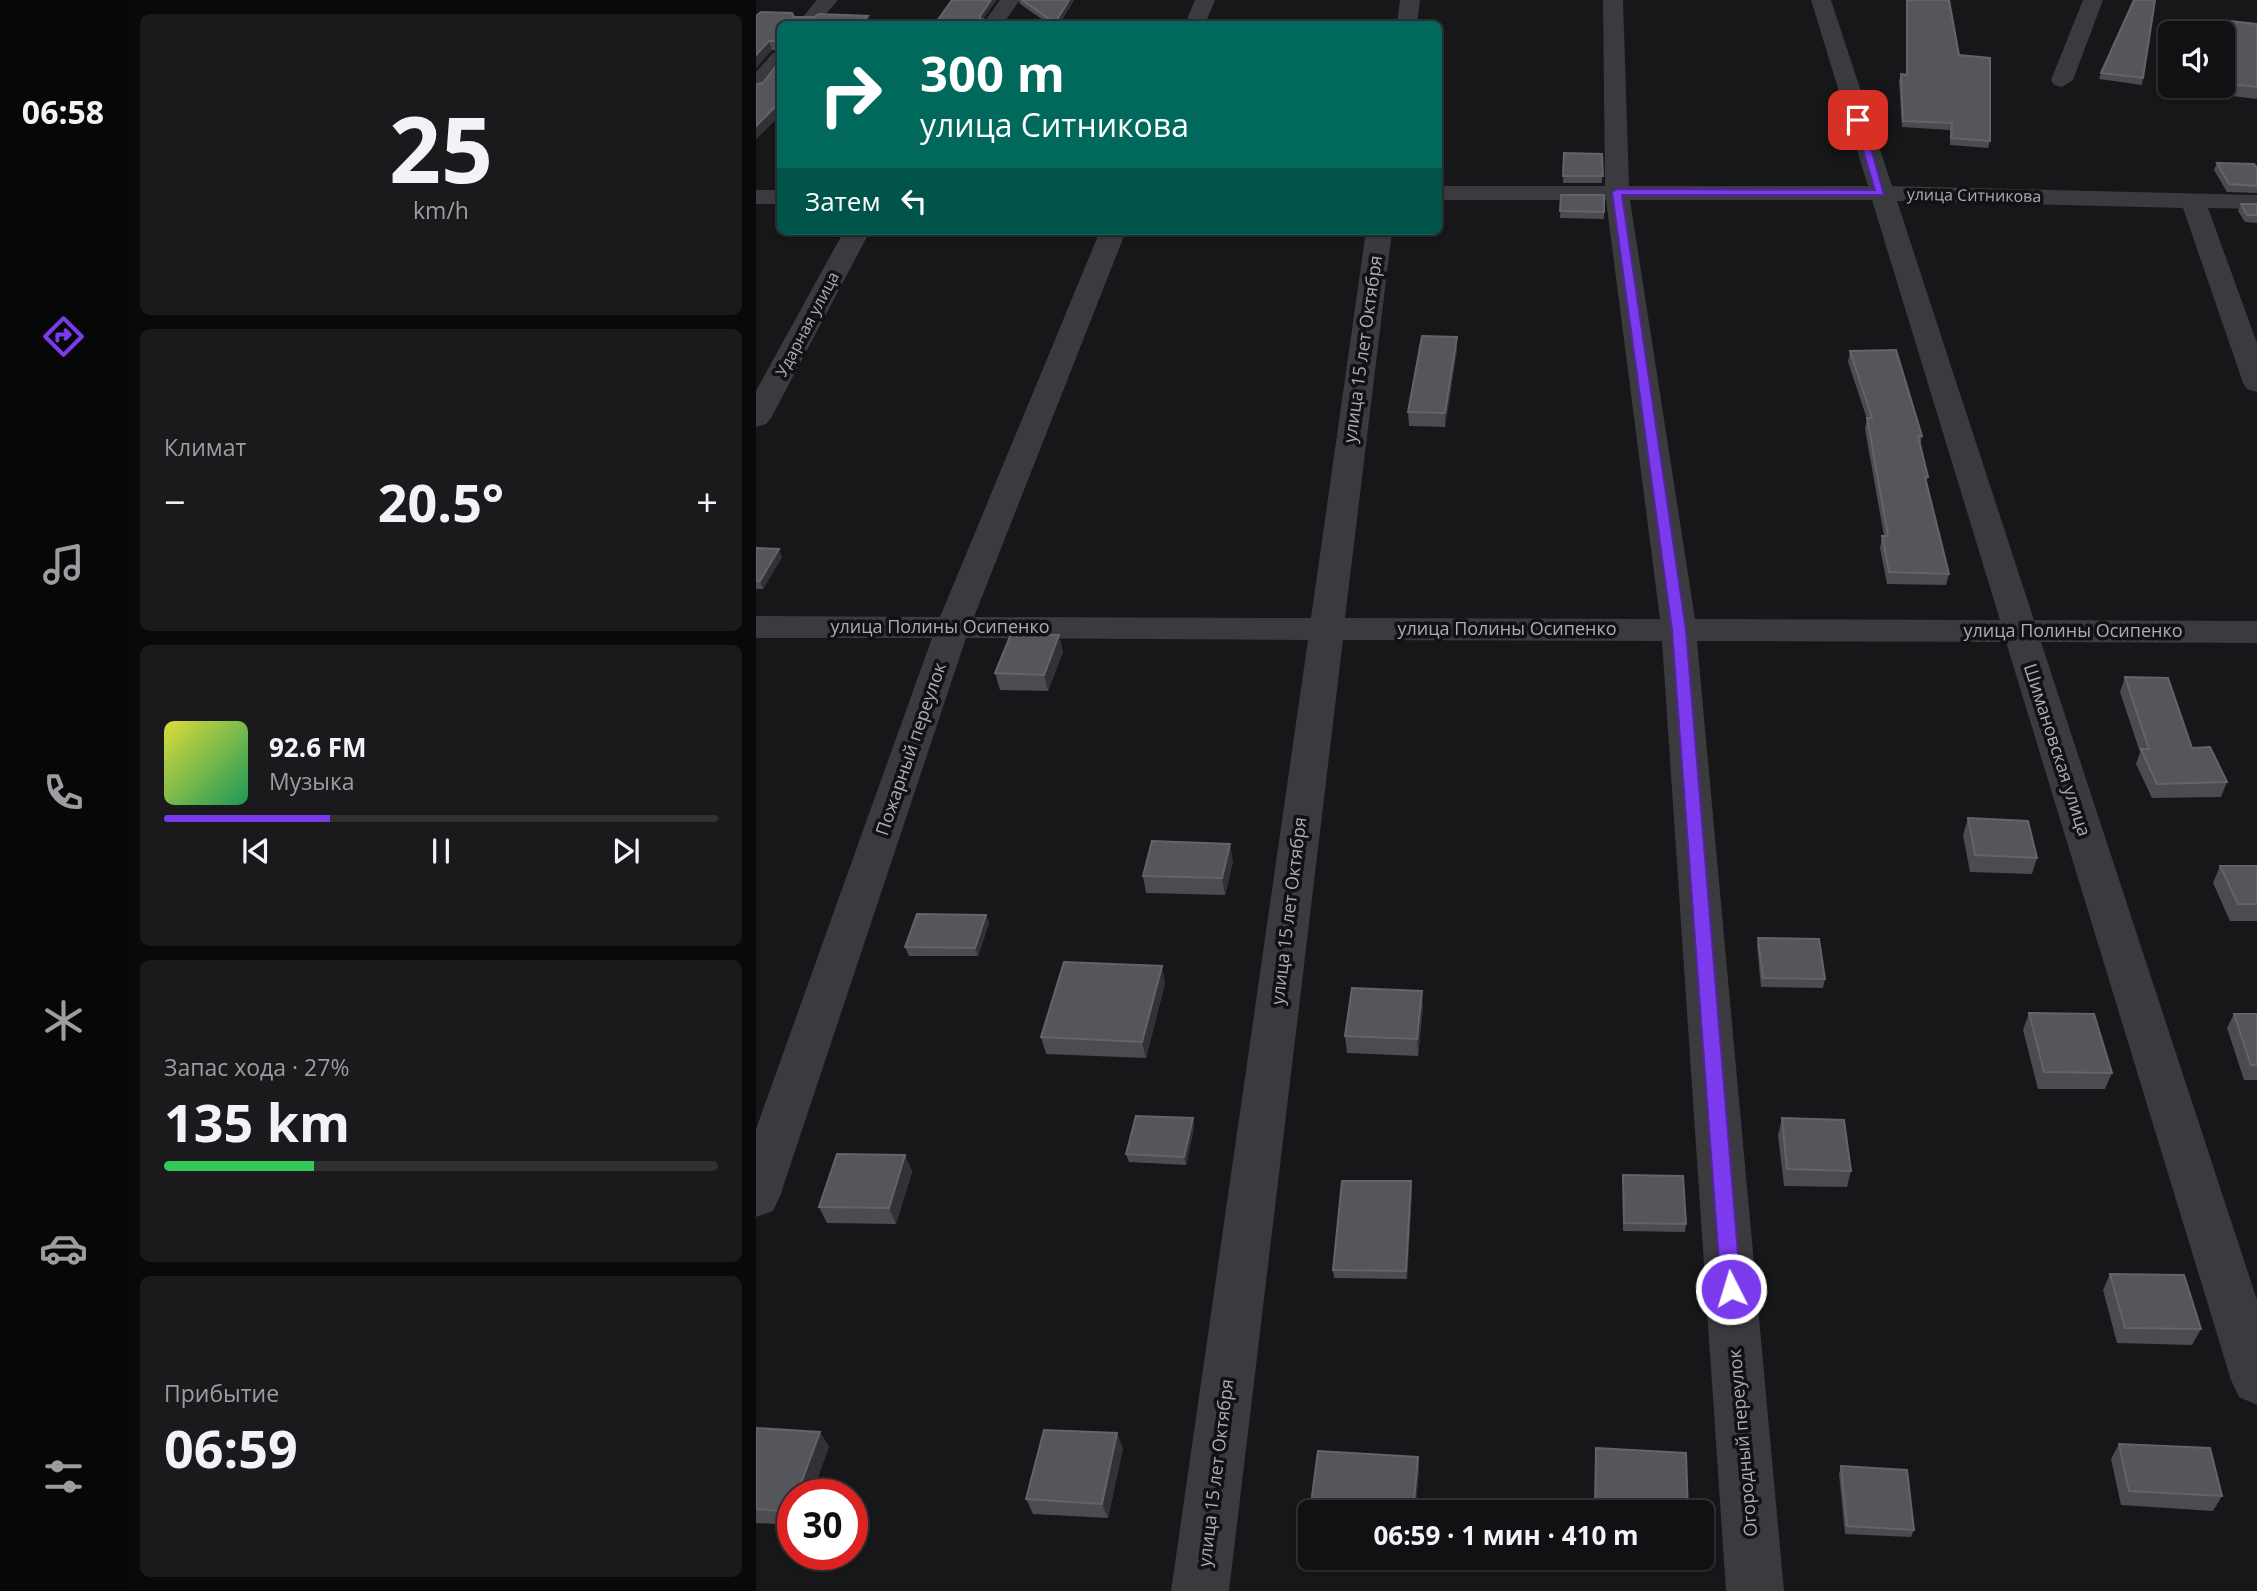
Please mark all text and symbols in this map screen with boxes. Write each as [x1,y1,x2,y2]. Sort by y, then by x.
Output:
map controls [2158,21,2235,98]
button: sound [2158,21,2235,98]
text: 300 m [920,40,1065,106]
icon: right [805,49,896,140]
text: 25 [389,86,493,210]
text: 06:58 [22,90,104,133]
pin [1828,90,1888,150]
icon: arrive [1839,101,1877,139]
text: улица Ситникова [920,103,1189,146]
icon: left [895,182,933,220]
text: Затем [805,183,881,219]
street label: улица Ситникова [1907,183,2041,207]
text: km/h [413,194,469,226]
street label: улица 15 лет Октября [1337,254,1387,444]
street label: Ударная улица [770,268,844,380]
icon: directions [39,312,88,361]
text: Климат [164,431,246,463]
text: 20.5° [378,466,504,537]
text: − [164,475,186,527]
text: + [696,475,718,527]
icon: music [39,540,88,589]
street label: улица Полины Осипенко [830,614,1050,638]
street label: улица Полины Осипенко [1397,616,1617,640]
street label: улица Полины Осипенко [1963,618,2183,642]
street label: Пожарный переулок [869,658,951,838]
street label: Шимановская улица [2019,660,2097,839]
text: 92.6 FM [269,729,367,765]
text: Музыка [269,765,355,797]
icon: phone [39,768,88,817]
street label: улица 15 лет Октября [1265,816,1311,1006]
icon: previous [237,832,275,870]
icon: pause [422,832,460,870]
icon: next [607,832,645,870]
icon: climate [39,996,88,1045]
text: Запас хода · 27% [164,1051,349,1083]
text: 135 km [164,1086,350,1157]
icon: car [39,1224,88,1273]
position arrow [1694,1252,1768,1326]
street label: Огородный переулок [1722,1348,1762,1538]
text: Прибытие [164,1377,279,1409]
street label: улица 15 лет Октября [1192,1378,1238,1568]
text: 06:59 [164,1412,298,1483]
icon: filters [39,1452,88,1501]
speed limit sign: 30 [777,1479,868,1570]
text: 06:59 · 1 мин · 410 m [1373,1517,1639,1553]

